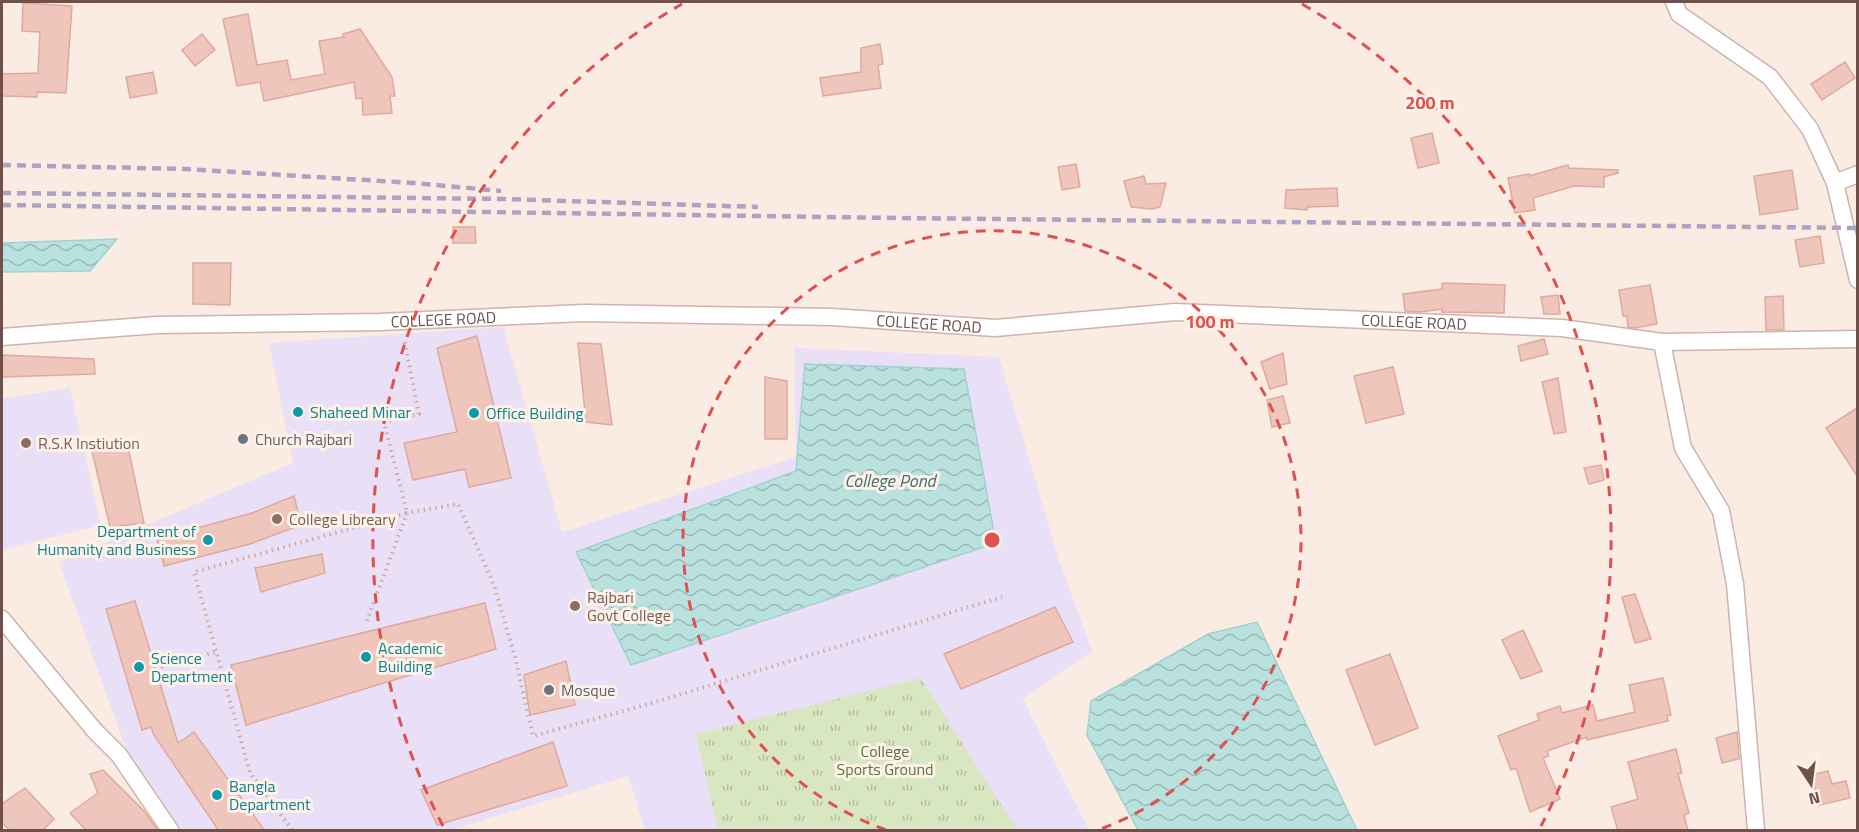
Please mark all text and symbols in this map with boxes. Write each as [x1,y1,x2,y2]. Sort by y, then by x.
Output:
text: 200 m [1405,89,1455,116]
street label: COLLEGE ROAD [390,305,497,334]
street label: COLLEGE ROAD [876,308,983,339]
text: 100 m [1185,308,1235,335]
street label: COLLEGE ROAD [1361,308,1467,336]
place label: Shaheed Minar [310,400,412,424]
place label: Office Building [486,401,583,425]
marker: Shaheed Minar [291,405,305,419]
marker: Office Building [467,406,481,420]
place label: Church Rajbari [255,427,352,451]
place label: R.S.K Instiution [38,431,140,455]
marker: Church Rajbari [236,432,250,446]
marker: R.S.K Instiution [19,436,33,450]
water label: College Pond [844,467,938,494]
place label: College Libreary [289,507,396,531]
marker: College Libreary [270,512,284,526]
place label: Department of Humanity and Business [37,519,197,561]
centre of rings [982,530,1002,550]
marker: Department of Humanity and Business [201,533,215,547]
place label: Rajbari Govt College [587,585,671,627]
marker: Rajbari Govt College [568,599,582,613]
place label: Academic Building [378,636,443,678]
place label: Science Department [151,646,233,688]
marker: Academic Building [359,650,373,664]
marker: Science Department [132,660,146,674]
place label: Mosque [561,678,615,702]
marker: Mosque [542,683,556,697]
park label: College Sports Ground [837,739,933,781]
north arrow [1781,754,1841,814]
place label: Bangla Department [229,774,311,816]
text: N [1806,786,1822,812]
marker: Bangla Department [210,788,224,802]

